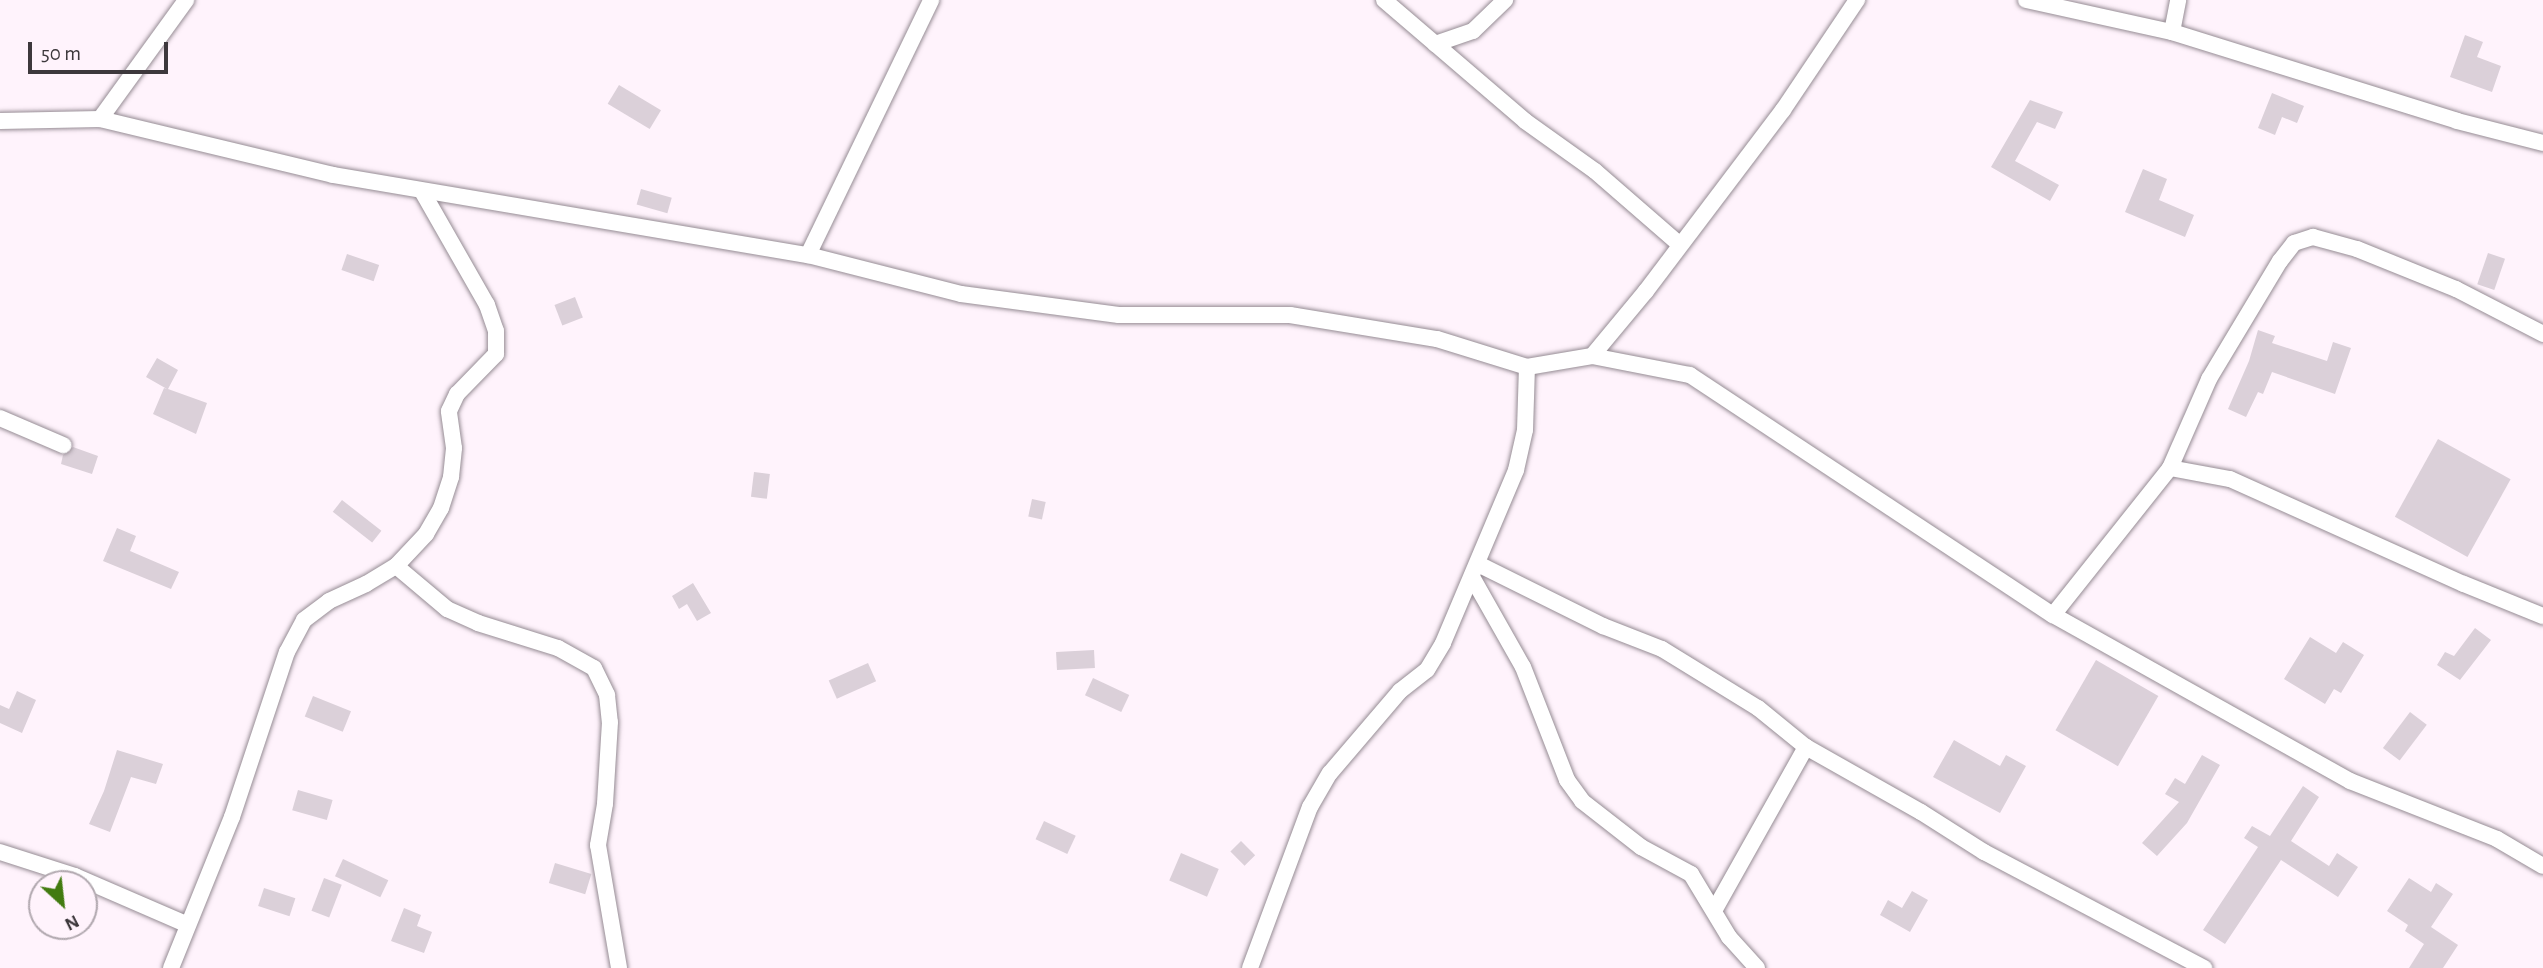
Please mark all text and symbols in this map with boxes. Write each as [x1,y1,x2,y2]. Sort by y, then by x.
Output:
scale bar [32,28,172,72]
text: 50 m [41,43,81,64]
north arrow [28,870,98,940]
text: N [62,911,82,934]

